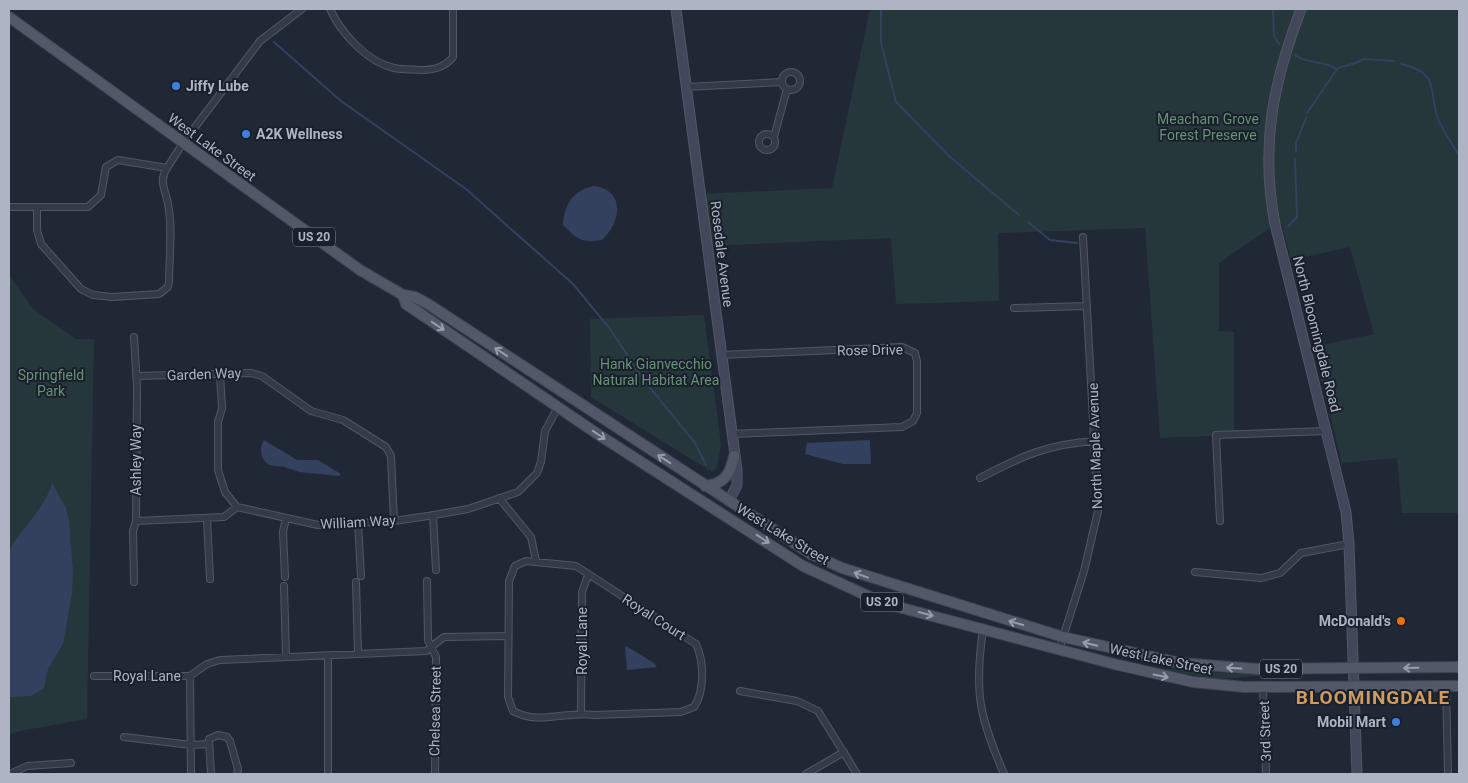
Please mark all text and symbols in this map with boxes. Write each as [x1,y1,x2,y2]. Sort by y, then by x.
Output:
place label: Jiffy Lube [186,78,249,94]
marker: Jiffy Lube [170,80,182,92]
street label: West Lake Street [165,110,259,185]
park label: Meacham Grove Forest Preserve [1157,111,1259,143]
place label: A2K Wellness [256,126,343,142]
marker: A2K Wellness [240,128,252,140]
street label: Rosedale Avenue [708,200,736,308]
road number: US 20 [293,228,335,246]
street label: North Bloomingdale Road [1290,254,1344,414]
one-way arrow [431,321,445,331]
street label: Rose Drive [837,341,903,359]
one-way arrow [495,347,509,357]
park label: Hank Gianvecchio Natural Habitat Area [593,356,719,388]
street label: Garden Way [166,365,242,383]
park label: Springfield Park [18,367,84,399]
street label: North Maple Avenue [1085,382,1105,510]
street label: Ashley Way [128,424,144,496]
one-way arrow [591,430,605,440]
one-way arrow [658,454,672,464]
street label: West Lake Street [734,500,832,568]
street label: William Way [320,512,397,532]
one-way arrow [756,535,770,545]
one-way arrow [854,570,869,579]
street label: Royal Court [619,591,689,644]
road number: US 20 [861,592,903,612]
street label: Royal Lane [574,607,590,675]
one-way arrow [917,610,933,619]
place label: McDonald's [1319,613,1391,629]
marker: McDonald's [1395,615,1407,627]
one-way arrow [1009,618,1025,628]
one-way arrow [1083,639,1099,648]
street label: West Lake Street [1108,640,1214,678]
road number: US 20 [1260,660,1302,679]
one-way arrow [1227,663,1243,673]
one-way arrow [1403,663,1419,673]
street label: Chelsea Street [426,665,444,756]
street label: Royal Lane [113,668,181,684]
one-way arrow [1153,672,1169,681]
district label: BLOOMINGDALE [1296,686,1450,709]
street label: 3rd Street [1256,700,1274,762]
place label: Mobil Mart [1317,714,1386,730]
marker: Mobil Mart [1390,716,1402,728]

